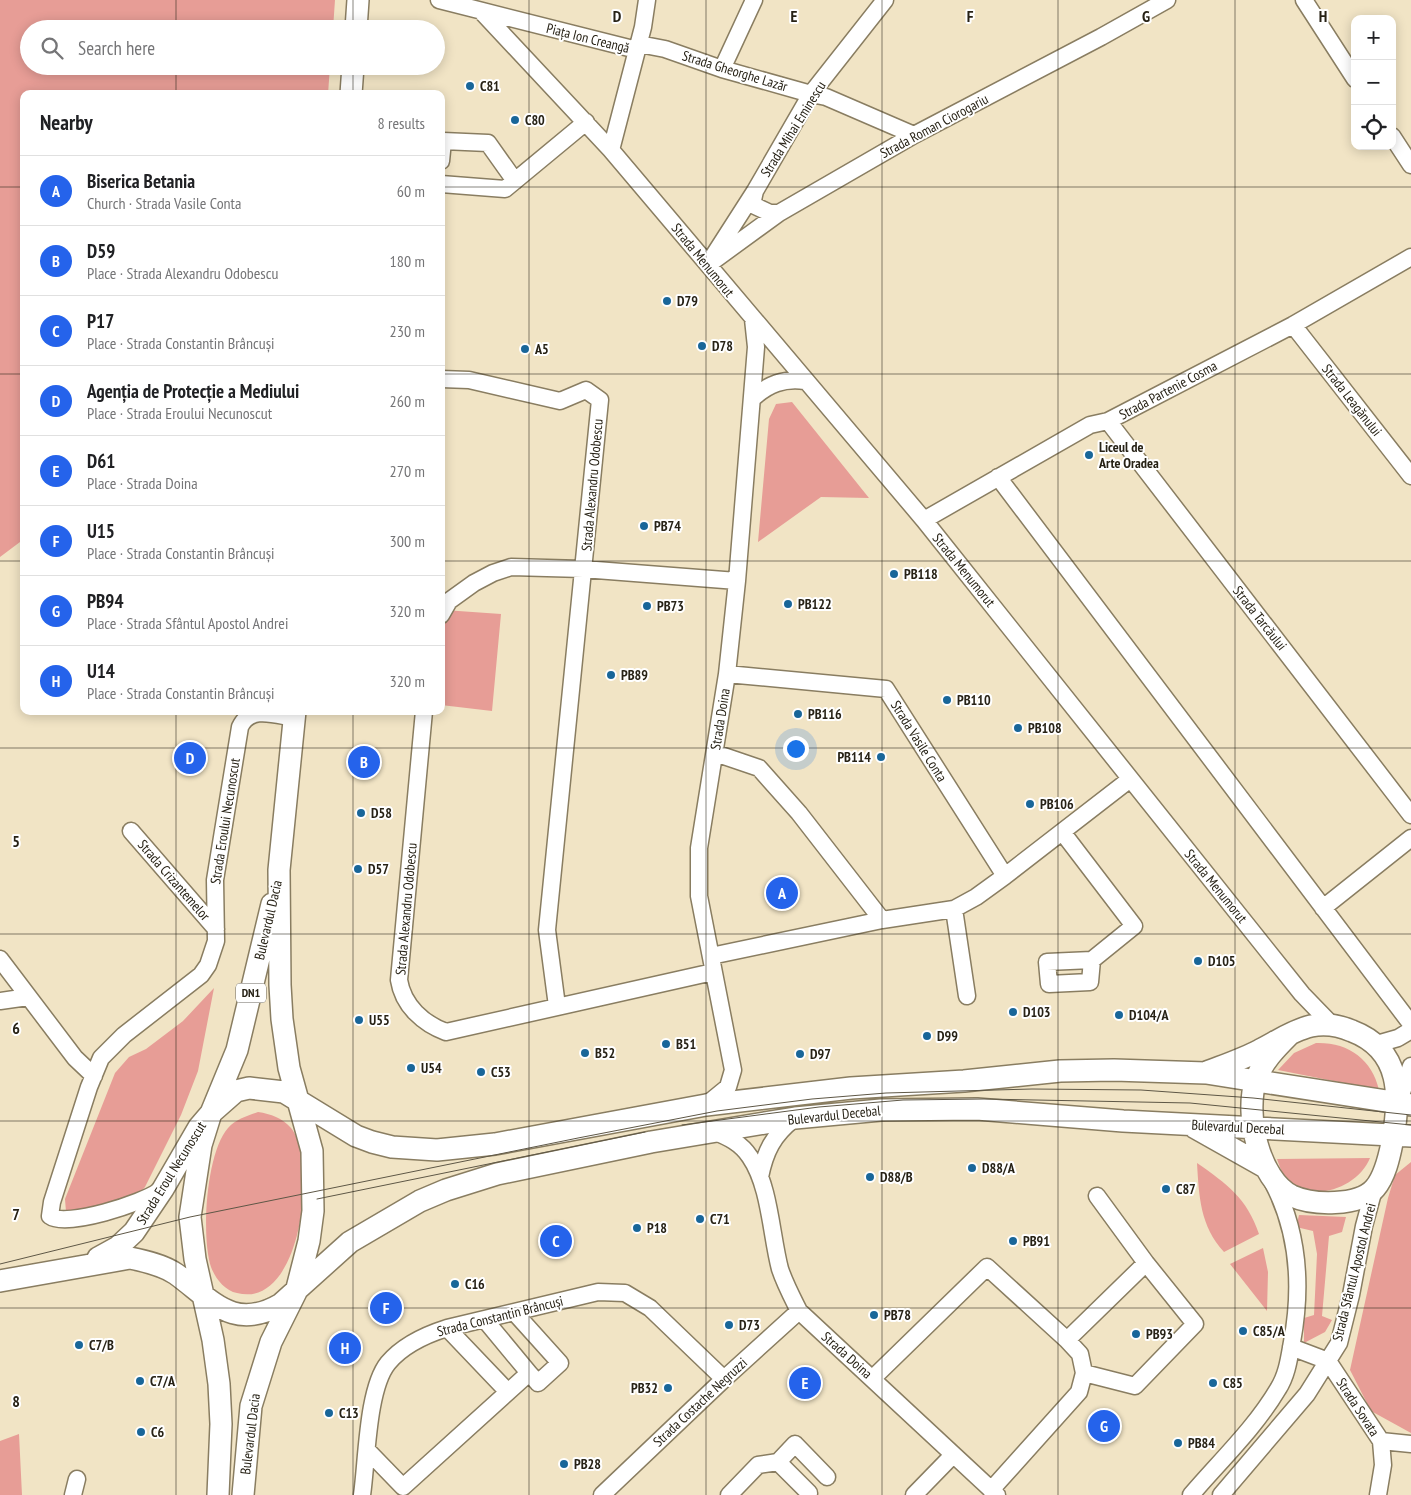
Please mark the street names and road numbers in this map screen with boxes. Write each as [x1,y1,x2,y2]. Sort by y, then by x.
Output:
street label: Piața Ion Creangă [545,19,631,57]
street label: Strada Gheorghe Lazăr [680,46,790,96]
street label: Strada Mihai Eminescu [756,78,830,180]
street label: Strada Roman Ciorogariu [877,90,991,162]
street label: Strada Menumorut [668,219,738,301]
street label: Strada Partenie Cosma [1116,357,1220,423]
street label: Strada Leagănului [1318,360,1386,440]
street label: Strada Alexandru Odobescu [577,418,607,552]
street label: Strada Menumorut [929,529,999,611]
street label: Strada Tarcăului [1229,582,1291,654]
street label: Strada Doina [706,687,734,751]
street label: Strada Vasile Conta [887,697,951,785]
street label: Strada Eroului Necunoscut [206,757,244,885]
street label: Strada Crizantemelor [134,836,214,924]
street label: Strada Alexandru Odobescu [391,842,421,976]
street label: Strada Menumorut [1181,845,1251,927]
street label: Bulevardul Dacia [250,878,286,962]
road number: DN1 [236,984,266,1002]
street label: Bulevardul Decebal [787,1101,882,1129]
street label: Bulevardul Decebal [1191,1116,1286,1138]
street label: Strada Eroul Necunoscut [132,1118,210,1228]
street label: Strada Sfântul Apostol Andrei [1328,1201,1380,1343]
street label: Strada Constantin Brâncuși [435,1292,565,1340]
street label: Strada Doina [818,1328,876,1382]
street label: Strada Costache Negruzzi [649,1354,751,1450]
street label: Strada Sovata [1332,1374,1384,1440]
street label: Bulevardul Dacia [236,1393,264,1475]

